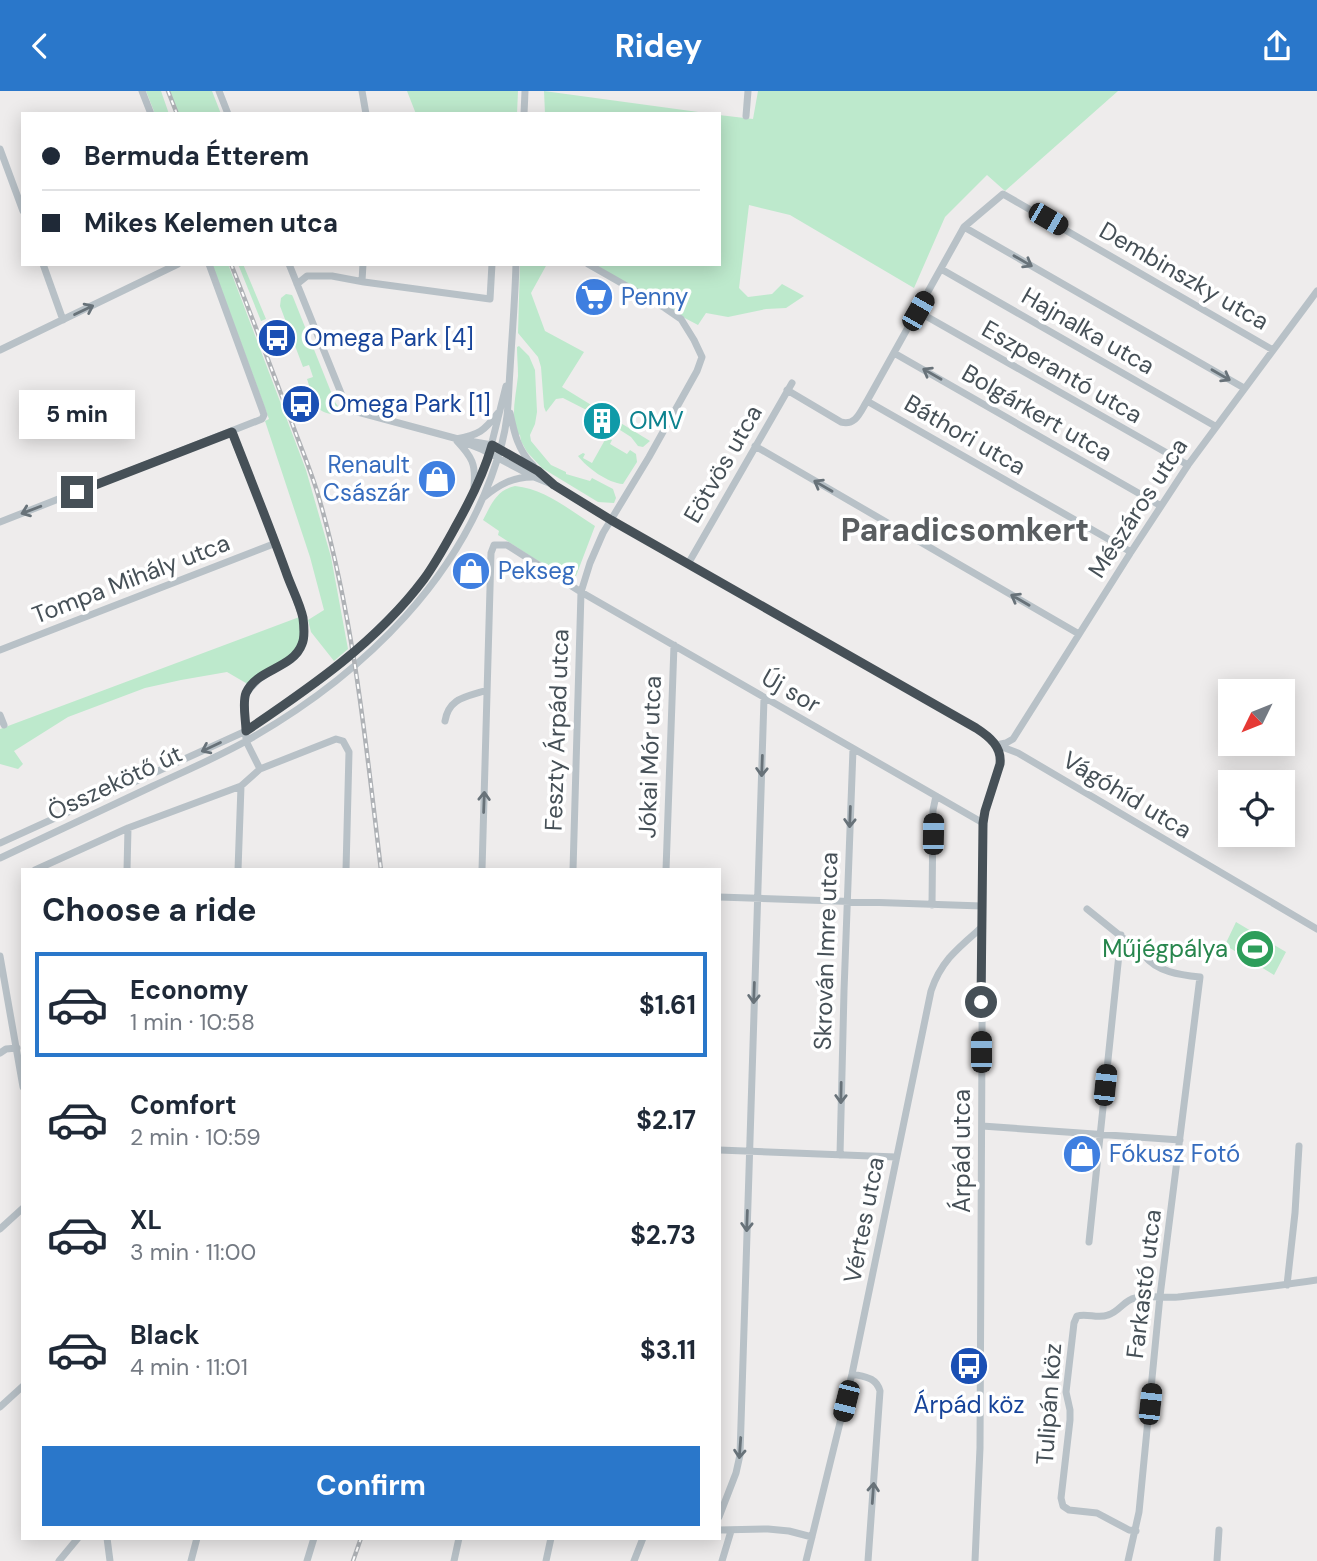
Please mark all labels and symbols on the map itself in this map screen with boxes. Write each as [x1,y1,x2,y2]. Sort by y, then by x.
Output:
car [1025,199,1072,239]
street label: Dembinszky utca [1094,215,1275,337]
one-way arrow [1013,255,1033,269]
supermarket icon: Penny [573,276,615,318]
street label: Hajnalka utca [1016,280,1160,381]
place label: Penny [621,281,688,312]
car [899,288,938,334]
one-way arrow [72,303,94,316]
street label: Eszperantó utca [976,313,1148,430]
bus stop icon: Omega Park [4] [256,317,298,359]
place label: Omega Park [4] [304,322,474,353]
street label: Bolgárkert utca [957,357,1118,468]
one-way arrow [922,367,942,381]
one-way arrow [1210,368,1230,382]
bus stop icon: Omega Park [1] [280,383,322,425]
street label: Báthori utca [899,387,1032,482]
place label: Omega Park [1] [328,388,491,419]
callout: 5 min [19,391,135,439]
street label: Eötvös utca [676,399,769,528]
building icon: OMV [581,400,623,442]
place label: OMV [629,405,684,436]
street label: Mészáros utca [1081,432,1194,584]
place label: Renault Császár [323,449,410,508]
shop icon: Renault Császár [416,458,458,500]
route end [61,476,93,508]
one-way arrow [813,479,834,492]
one-way arrow [21,504,42,517]
district label: Paradicsomkert [841,509,1089,551]
street label: Tompa Mihály utca [28,527,234,630]
shop icon: Pekseg [450,550,492,592]
place label: Pekseg [498,555,575,586]
one-way arrow [1010,593,1030,607]
street label: Feszty Árpád utca [537,628,576,832]
street label: Új sor [756,661,826,720]
street label: Jókai Mór utca [631,675,668,839]
north arrow [1218,679,1295,756]
street label: Összekötő út [42,738,187,827]
one-way arrow [201,741,222,755]
street label: Vágóhíd utca [1057,744,1197,845]
one-way arrow [755,754,768,777]
one-way arrow [477,790,490,813]
one-way arrow [844,805,857,828]
car [923,813,944,855]
street label: Skrován Imre utca [807,851,844,1051]
sports icon: Műjégpálya [1234,928,1276,970]
place label: Műjégpálya [1102,933,1228,964]
one-way arrow [748,981,761,1004]
route start [965,986,997,1018]
car [971,1031,992,1073]
car [1093,1063,1118,1107]
one-way arrow [834,1081,848,1104]
street label: Árpád utca [946,1089,977,1213]
shop icon: Fókusz Fotó [1061,1133,1103,1175]
place label: Fókusz Fotó [1109,1138,1240,1169]
street label: Vértes utca [836,1154,891,1286]
street label: Farkastó utca [1119,1208,1168,1360]
one-way arrow [741,1209,754,1232]
street label: Tulipán köz [1029,1342,1068,1466]
bus stop icon: Árpád köz [948,1345,990,1387]
car [831,1378,862,1424]
car [1138,1382,1163,1426]
place label: Árpád köz [914,1389,1024,1420]
one-way arrow [733,1436,746,1459]
one-way arrow [867,1482,880,1505]

